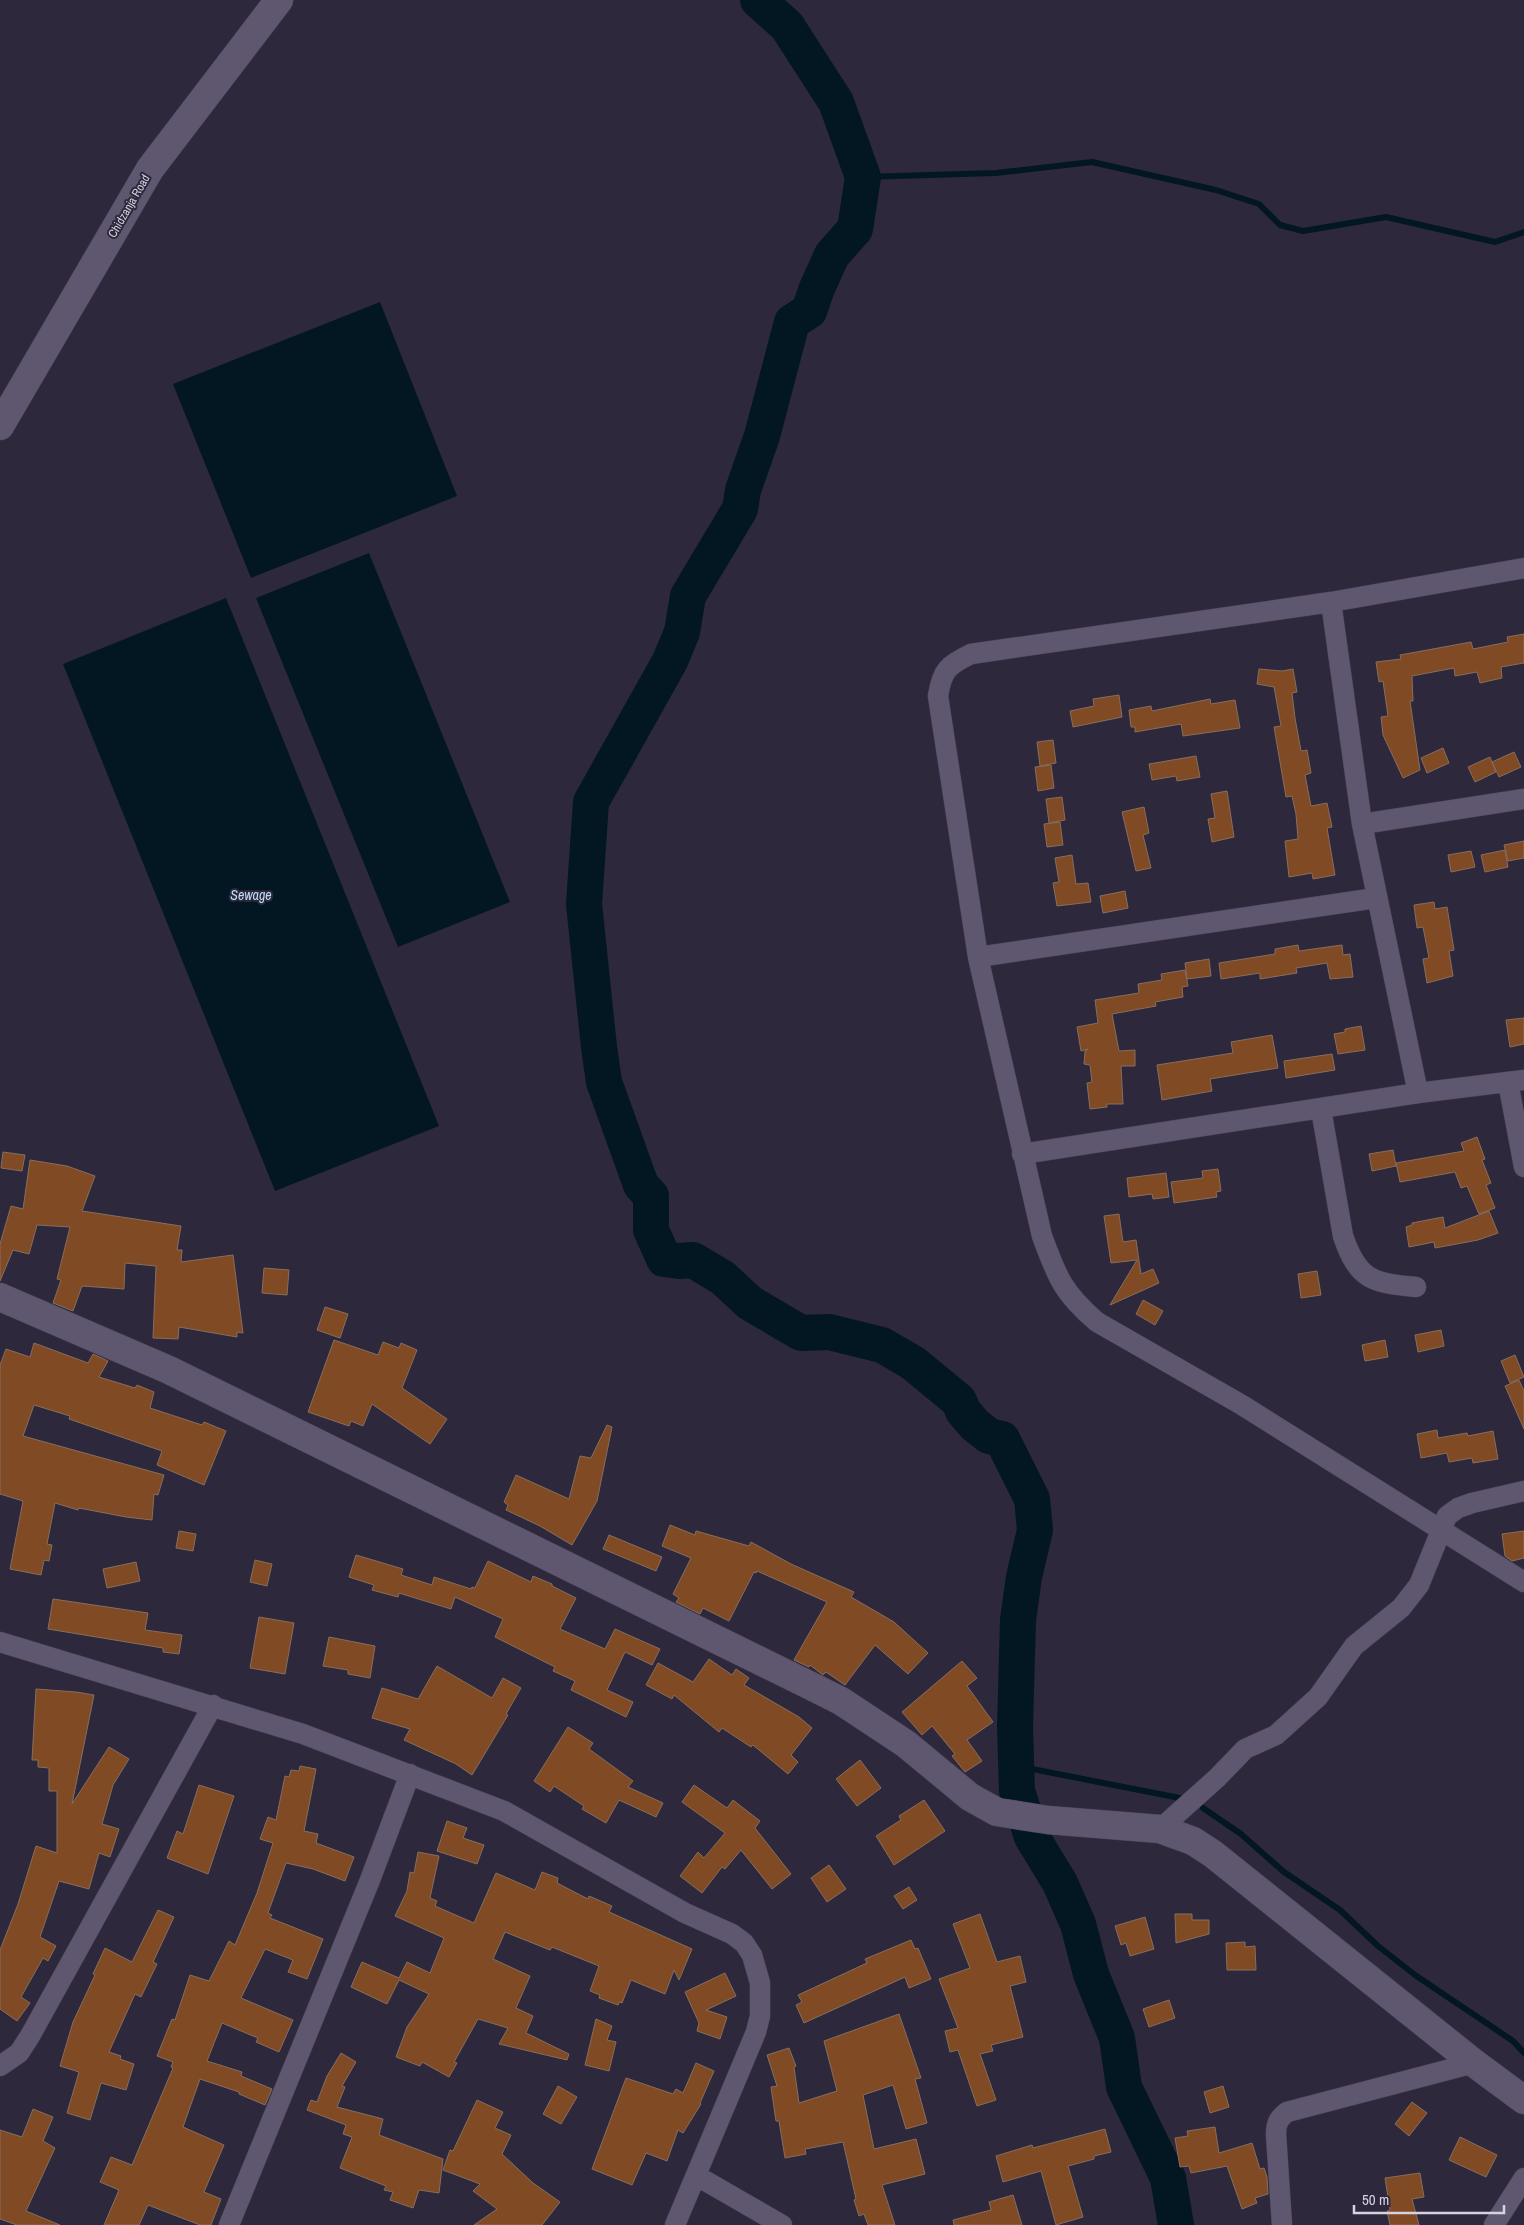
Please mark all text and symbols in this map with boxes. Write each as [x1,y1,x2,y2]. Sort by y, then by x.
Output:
street label: Chidzanja Road [104,171,154,241]
water label: Sewage [230,886,272,904]
scale bar [1354,2182,1504,2214]
text: 50 m [1362,2189,1389,2210]

